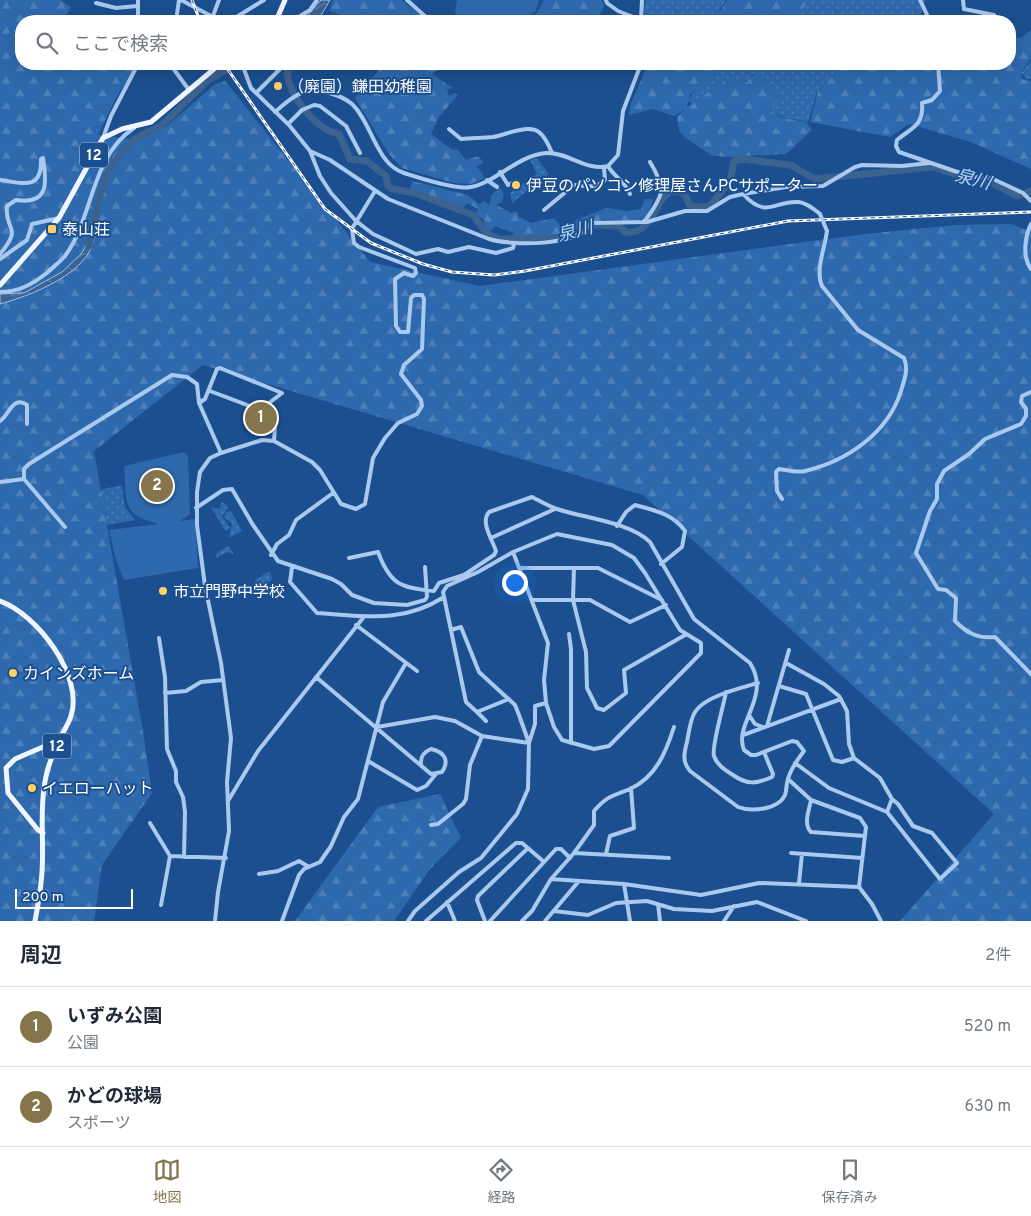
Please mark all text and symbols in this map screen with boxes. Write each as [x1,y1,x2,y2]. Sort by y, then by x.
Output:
search box [15,15,1016,70]
icon: search [33,29,61,57]
text: ここで検索 [73,33,168,57]
place label: （廃園）鎌田幼稚園 [288,78,432,98]
marker: （廃園）鎌田幼稚園 [272,80,284,92]
road number: 12 [80,142,108,168]
water label: 泉川 [952,165,995,197]
place label: 伊豆のパソコン修理屋さんPCサポーター [526,177,818,197]
marker: 伊豆のパソコン修理屋さんPCサポーター [510,179,522,191]
water label: 泉川 [555,216,598,248]
place label: 泰山荘 [62,221,110,241]
marker: 泰山荘 [46,223,58,235]
pin: 1 [245,399,277,437]
pin: 2 [141,467,173,505]
your location [502,570,528,596]
place label: 市立門野中学校 [173,583,285,603]
marker: 市立門野中学校 [157,585,169,597]
place label: カインズホーム [23,665,134,685]
marker: カインズホーム [7,667,19,679]
road number: 12 [43,734,71,758]
place label: イエローハット [42,780,154,800]
marker: イエローハット [26,782,38,794]
scale bar [15,886,132,909]
text: 200 m [22,889,64,906]
text: 周辺 [20,943,62,970]
text: 2件 [985,946,1011,966]
text: いずみ公園 [67,1005,162,1029]
text: 1 [33,1017,39,1037]
text: 520 m [964,1017,1011,1037]
text: 公園 [67,1034,99,1054]
text: かどの球場 [67,1085,162,1109]
text: 2 [31,1097,41,1117]
text: 630 m [964,1097,1011,1117]
text: スポーツ [67,1114,131,1134]
tab: 地図 [153,1156,181,1207]
tab: 経路 [487,1156,515,1207]
tab: 保存済み [822,1156,878,1207]

